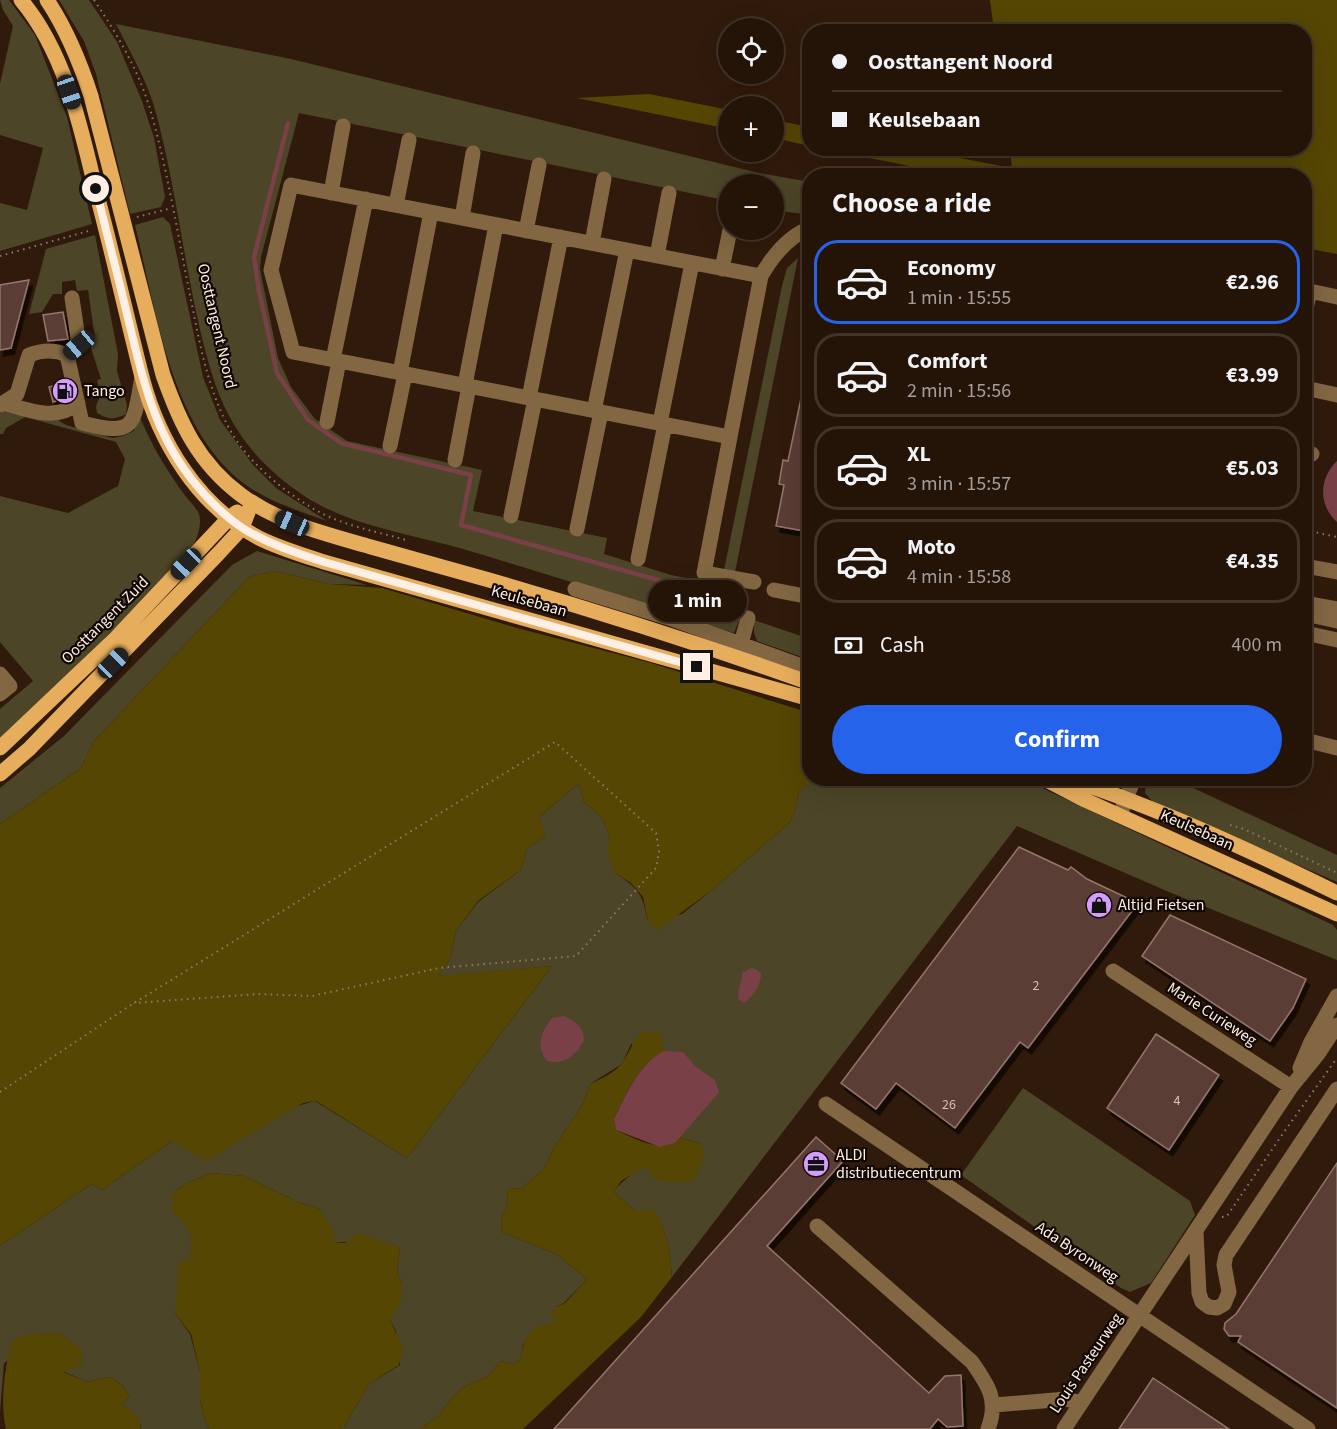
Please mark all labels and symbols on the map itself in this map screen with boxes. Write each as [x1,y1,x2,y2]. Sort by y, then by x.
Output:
car [55,72,83,112]
route start [82,175,109,202]
street label: Oosttangent Noord [192,261,242,391]
car [59,327,99,363]
fuel station icon: Tango [50,376,80,406]
place label: Tango [84,380,125,402]
car [272,507,312,539]
car [167,545,205,583]
street label: Oosttangent Zuid [56,571,154,669]
street label: Keulsebaan [488,580,570,622]
callout: 1 min [648,580,746,622]
car [94,644,132,682]
route end [683,653,710,680]
street label: Keulsebaan [1157,804,1237,856]
shop icon: Altijd Fietsen [1084,890,1114,920]
place label: Altijd Fietsen [1118,894,1204,916]
house number: 2 [1033,976,1040,996]
street label: Marie Curieweg [1163,977,1261,1051]
house number: 4 [1174,1091,1181,1111]
house number: 26 [942,1095,956,1115]
place label: ALDI distributiecentrum [836,1144,962,1184]
office icon: ALDI distributiecentrum [801,1149,831,1179]
street label: Ada Byronweg [1031,1216,1123,1288]
street label: Louis Pasteurweg [1044,1309,1128,1417]

